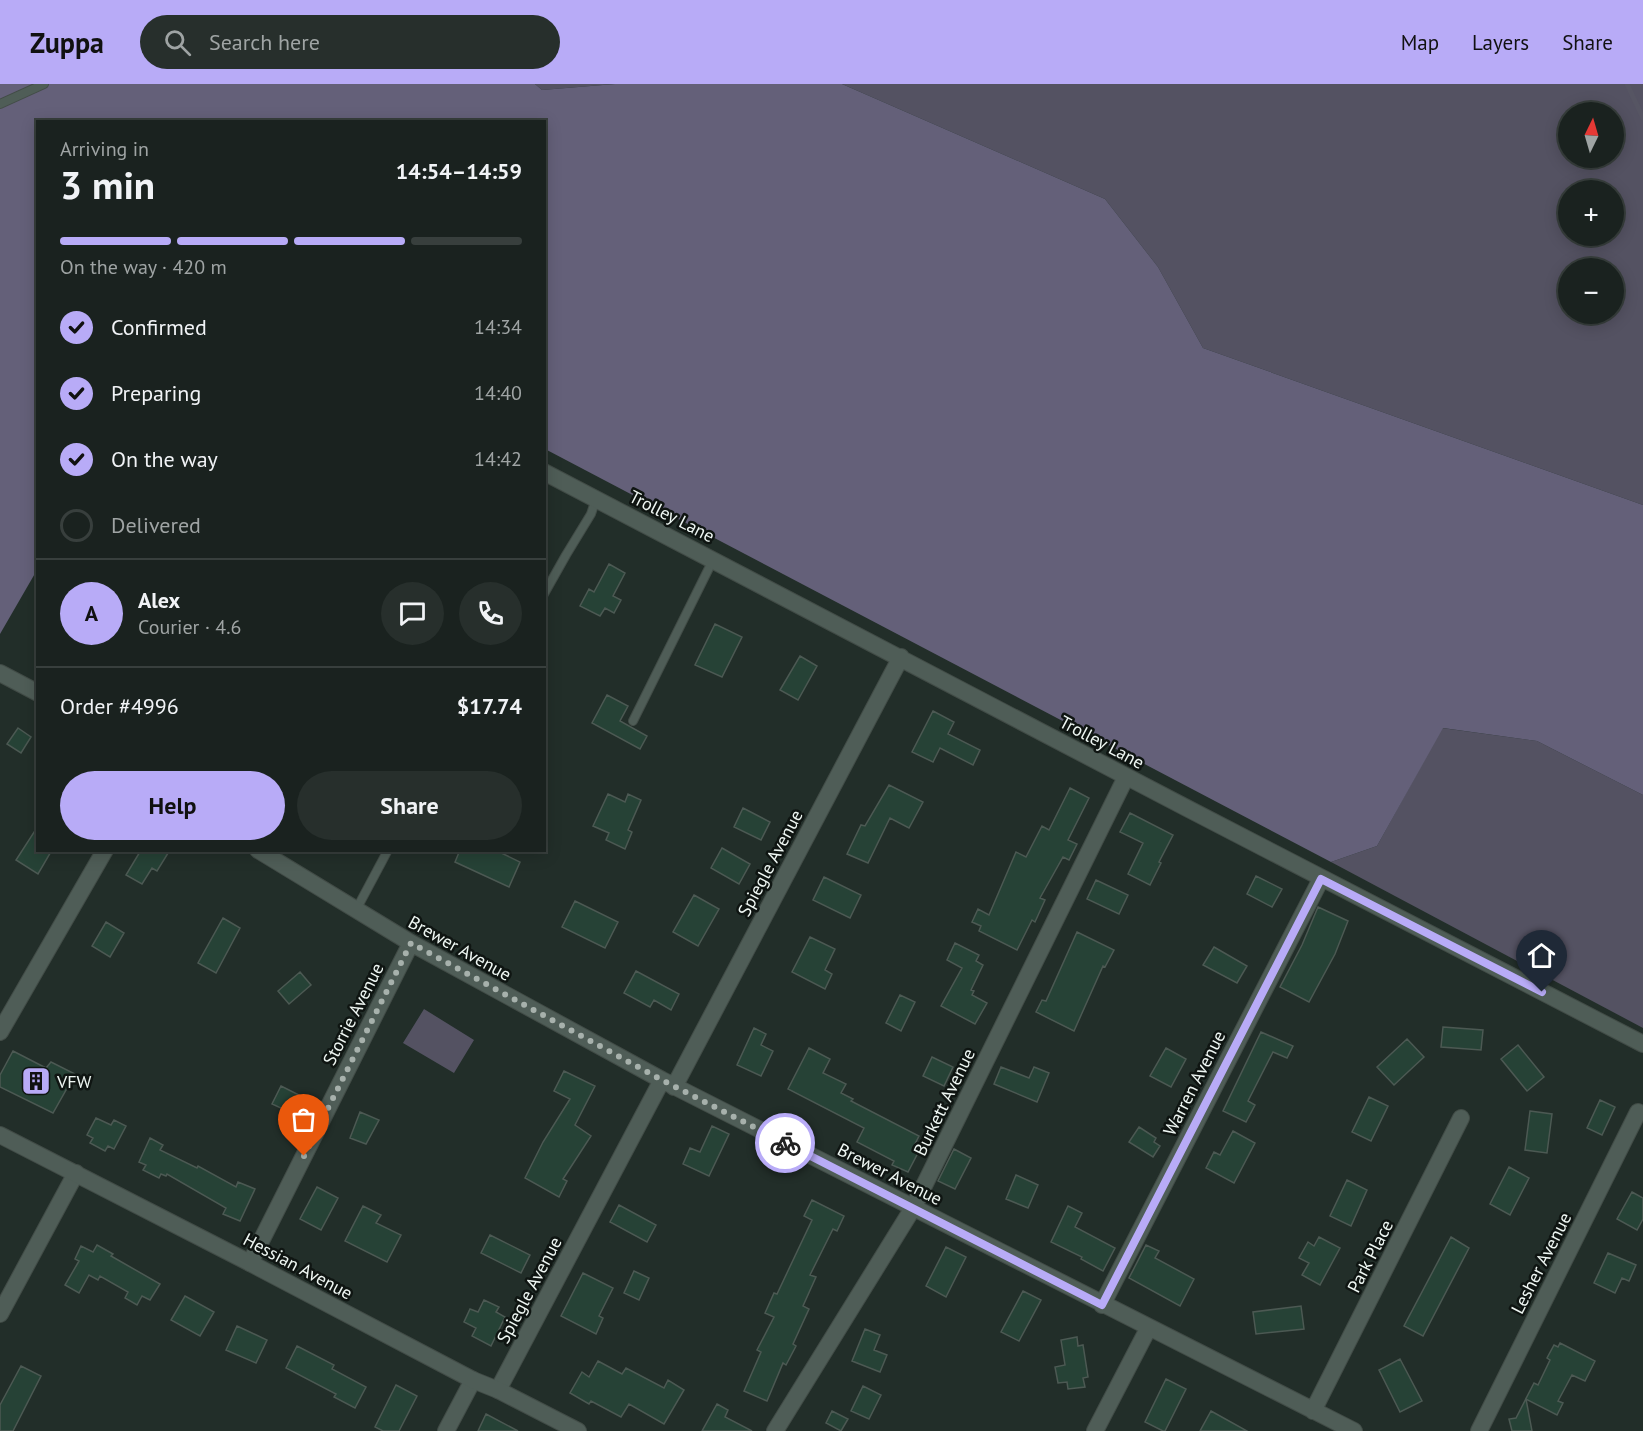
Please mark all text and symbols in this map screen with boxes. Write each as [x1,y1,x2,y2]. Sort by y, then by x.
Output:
search box [140,15,560,69]
text: Zuppa [30,24,104,61]
icon: search [161,26,194,59]
text: Search here [209,28,320,56]
text: Map [1401,29,1439,56]
text: Layers [1472,29,1529,56]
text: Share [1562,29,1613,56]
north arrow [1558,102,1624,168]
map controls [1558,102,1624,324]
text: Arriving in [60,136,149,162]
text: 14:54–14:59 [396,157,522,185]
text: 3 min [60,159,155,210]
button: + [1558,180,1624,246]
text: On the way · 420 m [60,254,227,280]
button: − [1558,258,1624,324]
icon: check [60,311,93,344]
text: Confirmed [111,313,207,341]
text: 14:34 [474,314,522,340]
icon: check [60,377,93,410]
text: Preparing [111,379,201,407]
text: 14:40 [474,380,522,406]
icon: check [60,443,93,476]
text: On the way [111,445,218,473]
text: 14:42 [474,446,522,472]
street label: Trolley Lane [626,485,718,547]
text: Delivered [111,511,201,539]
button: chat [381,582,444,645]
button: phone [459,582,522,645]
text: Alex [138,586,180,614]
text: A [85,599,98,627]
text: Courier · 4.6 [138,614,241,640]
text: Order #4996 [60,692,179,720]
text: $17.74 [457,692,522,720]
street label: Trolley Lane [1056,710,1148,774]
button: Help [60,771,285,840]
button: Share [297,771,522,840]
street label: Spiegle Avenue [732,806,808,920]
street label: Brewer Avenue [404,910,516,986]
pin [1516,930,1567,992]
icon: home [1525,939,1558,972]
street label: Storrie Avenue [317,959,389,1069]
street label: Warren Avenue [1158,1027,1230,1139]
street label: Burkett Avenue [908,1045,980,1159]
building icon: VFW [20,1065,52,1097]
place label: VFW [56,1070,92,1093]
pin [278,1094,329,1156]
icon: bag [287,1103,320,1136]
courier [755,1113,815,1173]
icon: bike [769,1127,802,1160]
street label: Brewer Avenue [834,1138,946,1210]
street label: Lesher Avenue [1506,1209,1576,1317]
street label: Park Place [1342,1216,1398,1296]
street label: Hessian Avenue [239,1228,357,1304]
street label: Spiegle Avenue [491,1233,567,1347]

